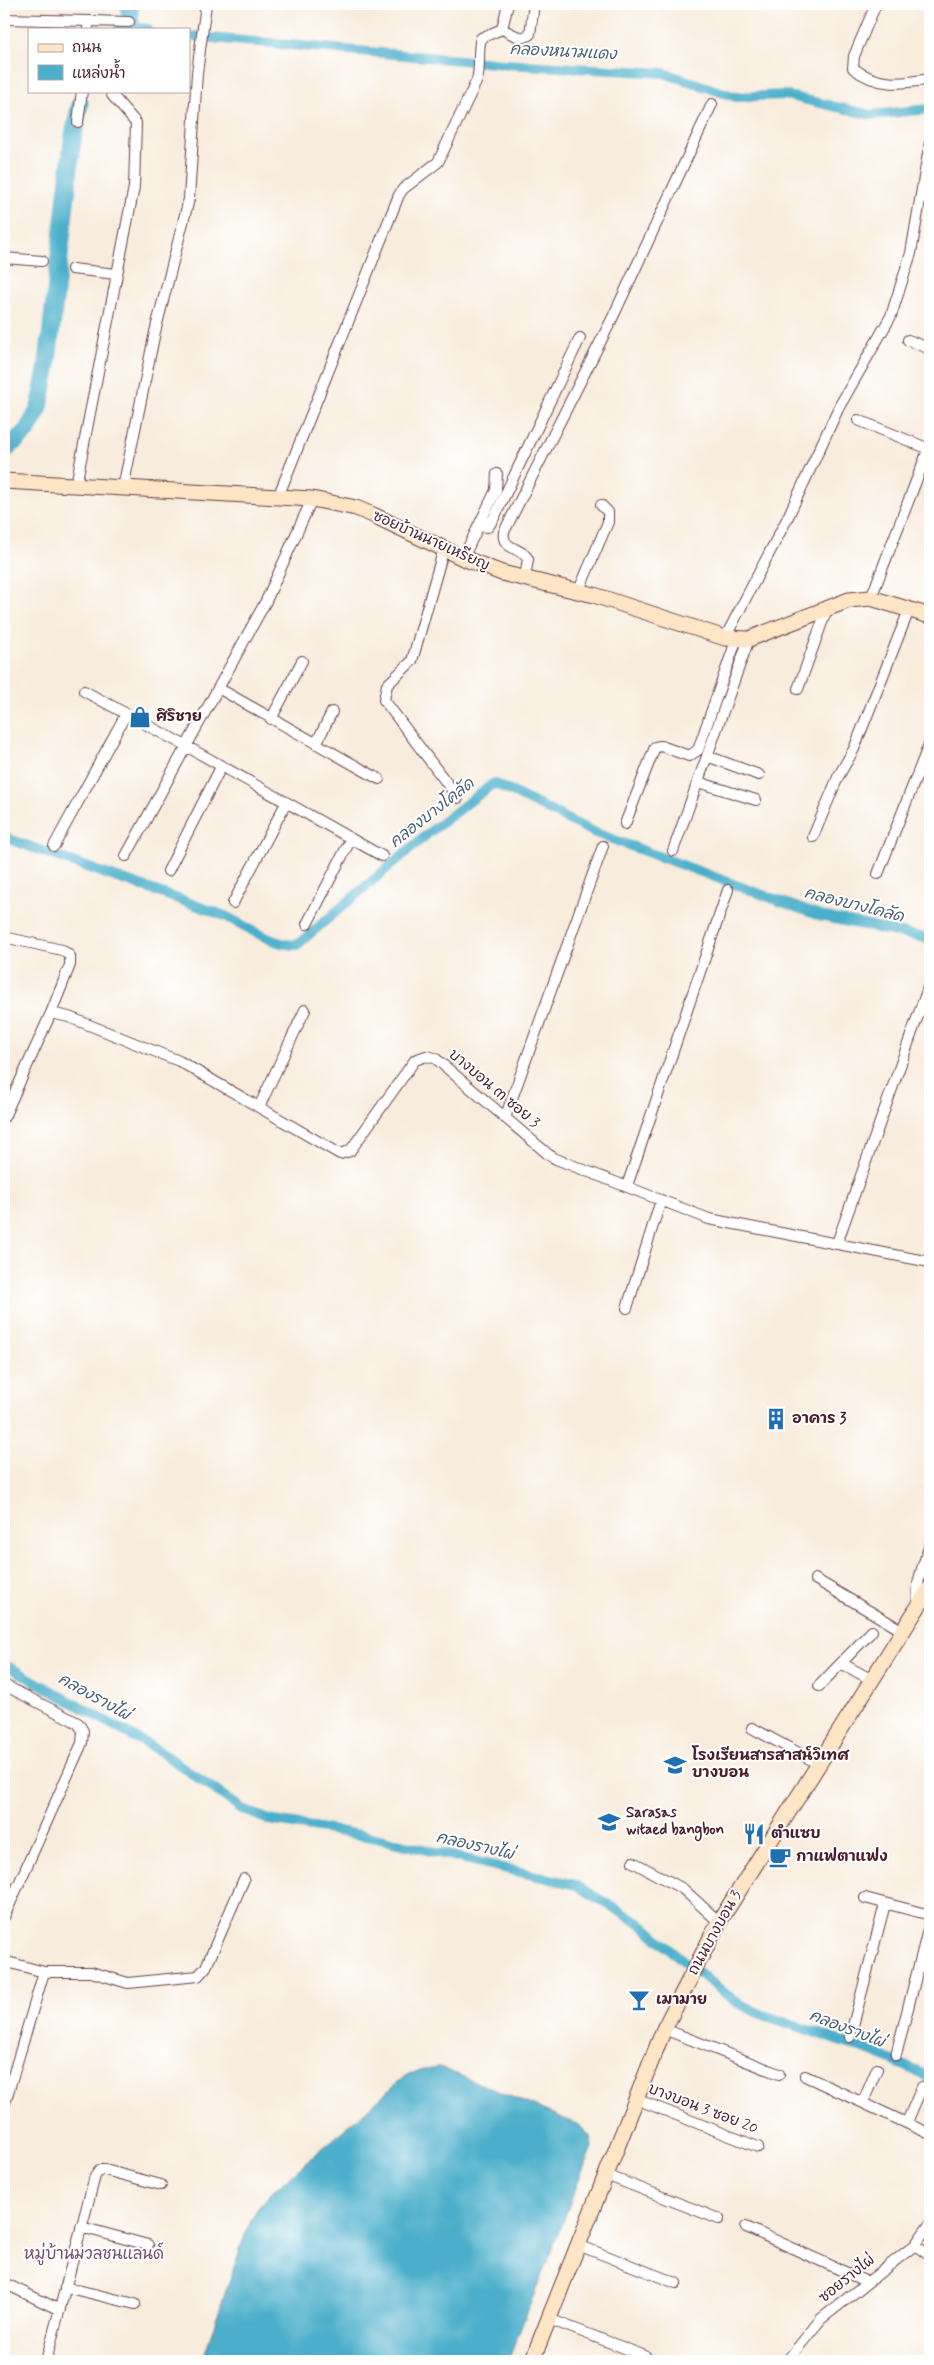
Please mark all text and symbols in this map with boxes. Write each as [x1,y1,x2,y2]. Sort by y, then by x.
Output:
legend [28,28,190,92]
text: ถนน [72,38,101,58]
water label: คลองหนามแดง [509,39,619,65]
text: แหล่งน้ำ [72,59,126,84]
street label: ซอยบ้านนายเหรียญ [369,505,493,576]
shop icon: ศิริชาย [127,704,153,730]
place label: ศิริชาย [156,707,202,727]
water label: คลองบางโคลัด [385,772,479,853]
water label: คลองบางโคลัด [802,882,907,928]
street label: บางบอน ๓ ซอย 3 [444,1045,544,1133]
building icon: อาคาร 3 [763,1406,789,1432]
place label: อาคาร 3 [792,1409,846,1429]
water label: คลองรางไผ่ [54,1668,137,1727]
place label: โรงเรียนสารสาสน์วิเทศ บางบอน [691,1745,850,1783]
school or university icon: โรงเรียนสารสาสน์วิเทศ บางบอน [662,1752,688,1778]
place label: Sarasas witaed bangbon [626,1803,724,1842]
school or university icon: Sarasas witaed bangbon [596,1809,622,1835]
restaurant icon: ตำแซบ [741,1821,767,1847]
place label: ตำแซบ [771,1823,820,1844]
water label: คลองรางไผ่ [434,1826,519,1866]
cafe icon: กาแฟตาแฟง [767,1844,793,1870]
place label: กาแฟตาแฟง [796,1847,888,1867]
street label: ถนนบางบอน 3 [683,1887,747,1979]
bar icon: เมามาย [626,1987,652,2013]
place label: เมามาย [656,1990,707,2010]
water label: คลองรางไผ่ [806,2004,891,2054]
street label: บางบอน 3 ซอย 20 [645,2079,761,2139]
district label: หมู่บ้านมวลชนแลนด์ [24,2242,164,2266]
street label: ซอยรางไผ่ [814,2250,879,2308]

